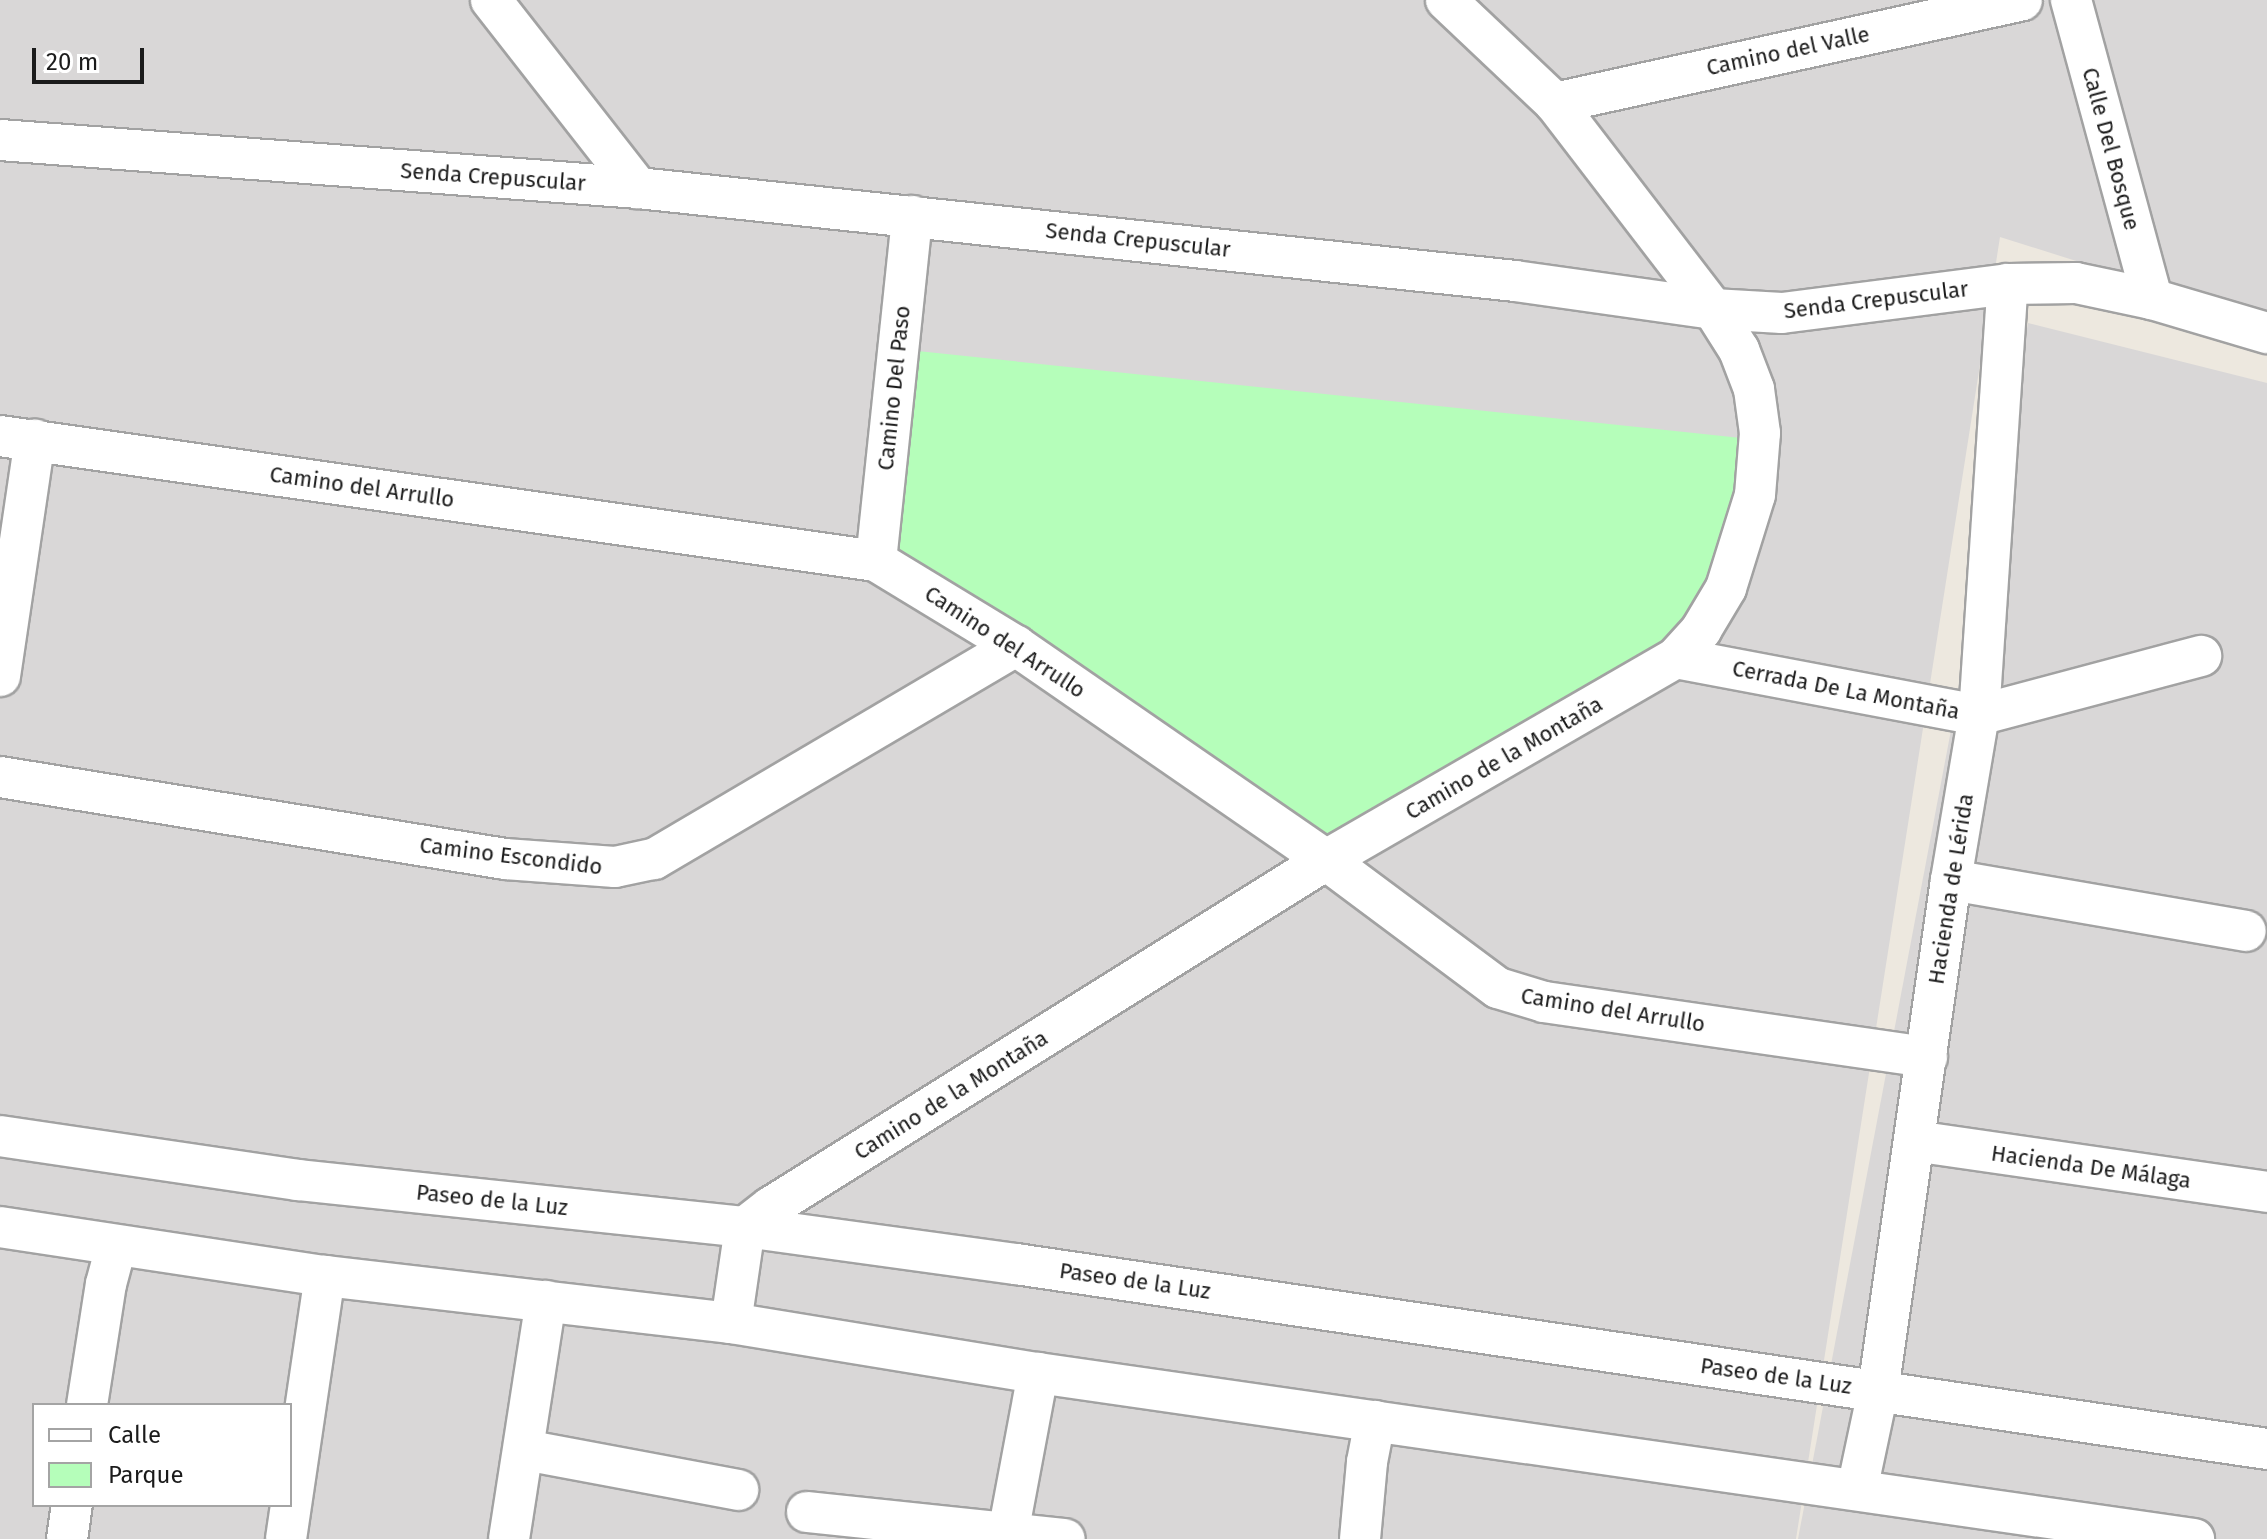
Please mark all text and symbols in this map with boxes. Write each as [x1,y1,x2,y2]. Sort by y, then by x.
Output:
street label: Camino del Valle [1704,21,1872,81]
scale bar [36,32,148,82]
text: 20 m [46,48,98,76]
street label: Calle Del Bosque [2077,65,2145,233]
street label: Senda Crepuscular [399,157,587,197]
street label: Senda Crepuscular [1044,217,1232,263]
street label: Senda Crepuscular [1782,276,1970,324]
street label: Camino Del Paso [872,304,916,472]
street label: Camino del Arrullo [268,461,456,513]
street label: Camino del Arrullo [920,580,1090,704]
street label: Cerrada De La Montaña [1730,655,1962,725]
street label: Camino de la Montaña [1401,691,1607,825]
street label: Hacienda de Lérida [1923,792,1979,986]
street label: Camino Escondido [418,832,604,880]
street label: Camino del Arrullo [1519,982,1707,1038]
street label: Camino de la Montaña [849,1025,1053,1165]
street label: Hacienda De Málaga [1989,1140,2193,1194]
street label: Paseo de la Luz [415,1179,569,1221]
street label: Paseo de la Luz [1058,1257,1212,1305]
street label: Paseo de la Luz [1699,1352,1853,1400]
legend [32,1403,292,1507]
text: Calle [108,1421,161,1449]
text: Parque [108,1461,184,1489]

